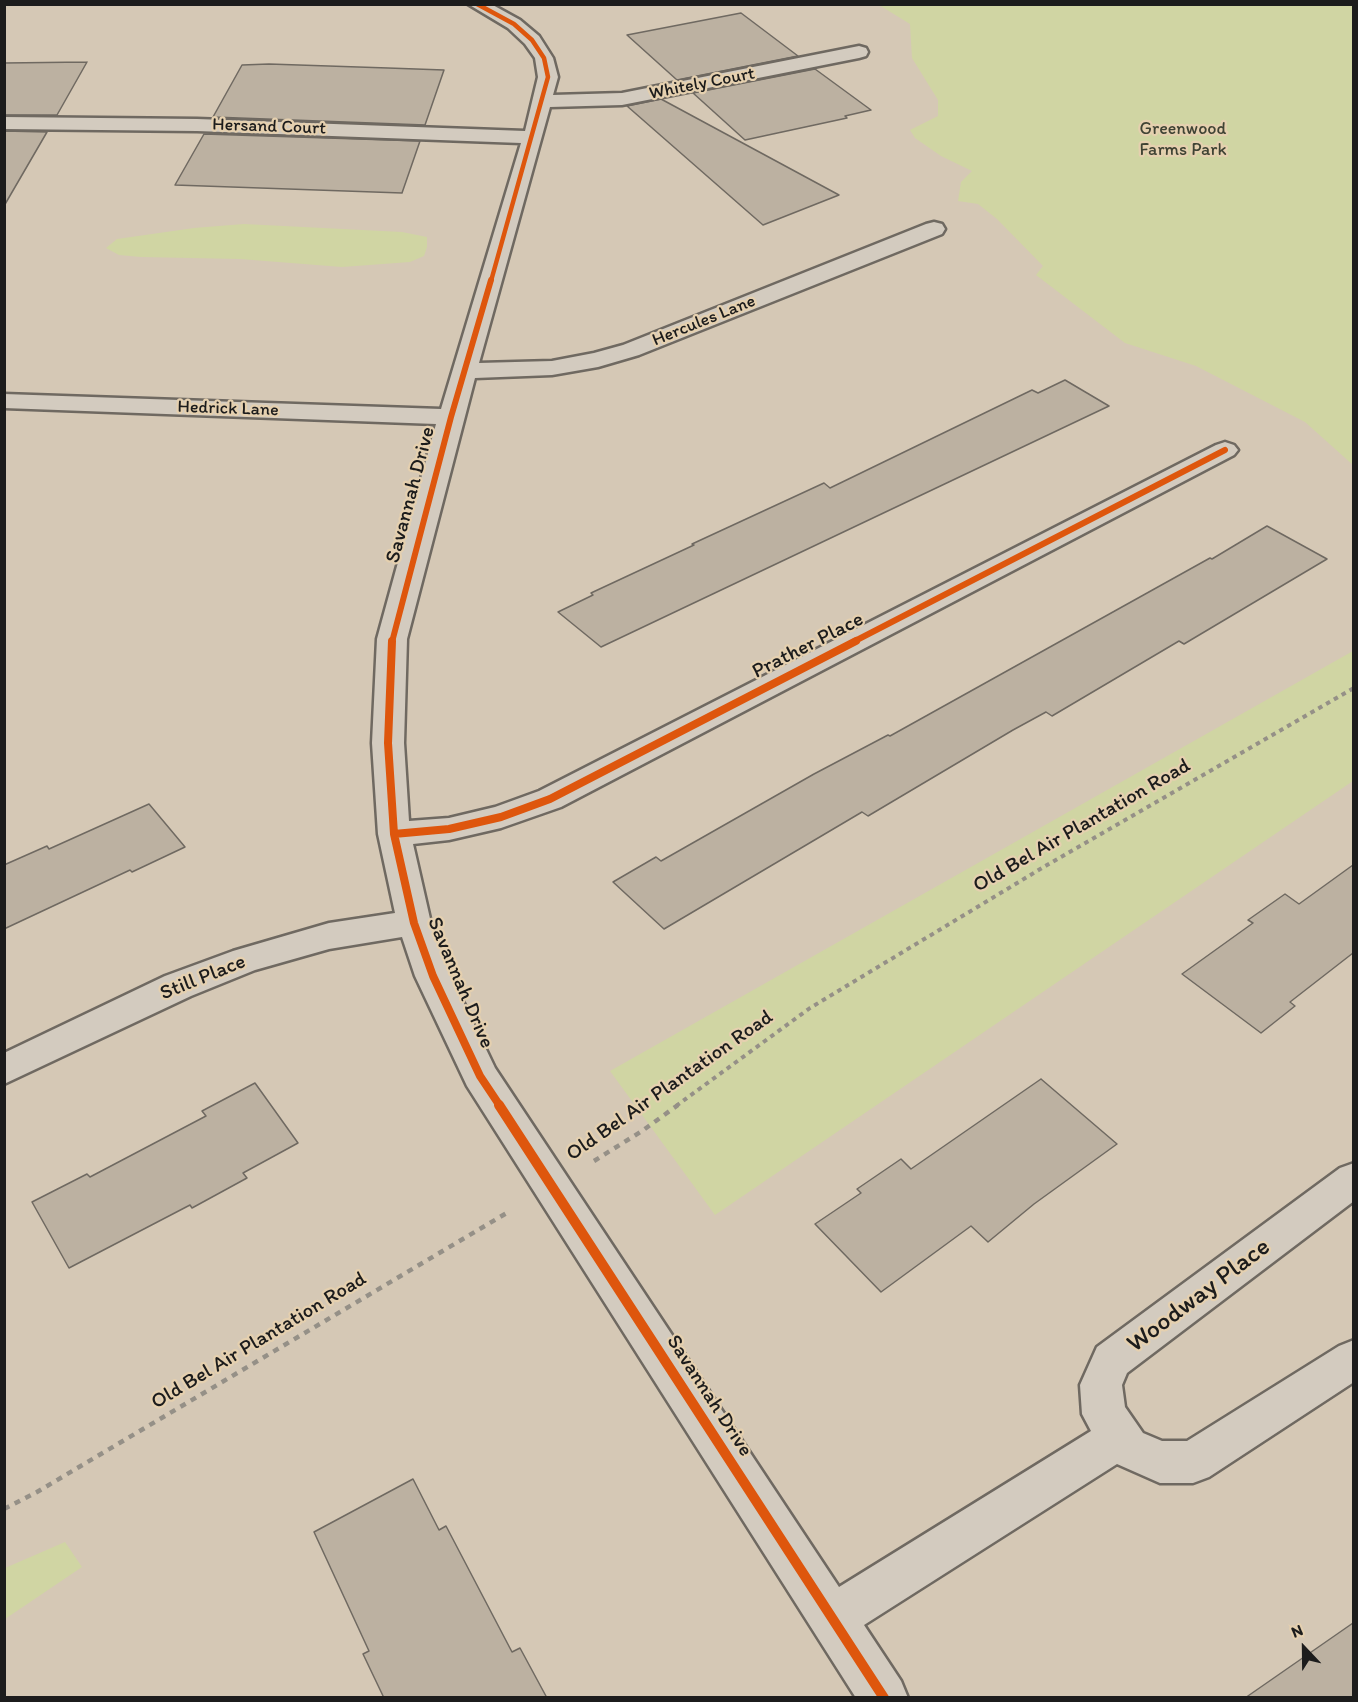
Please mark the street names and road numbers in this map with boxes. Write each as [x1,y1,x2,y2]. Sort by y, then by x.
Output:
street label: Whitely Court [647,63,757,105]
street label: Hersand Court [212,114,326,140]
street label: Hercules Lane [649,291,759,351]
street label: Hedrick Lane [177,396,279,422]
street label: Savannah Drive [381,424,441,566]
street label: Prather Place [748,607,868,685]
street label: Old Bel Air Plantation Road [969,753,1195,899]
street label: Savannah Drive [421,914,499,1052]
street label: Still Place [157,949,249,1007]
street label: Old Bel Air Plantation Road [562,1005,778,1167]
street label: Woodway Place [1121,1232,1277,1360]
street label: Old Bel Air Plantation Road [147,1267,371,1415]
street label: Savannah Drive [660,1330,758,1462]

